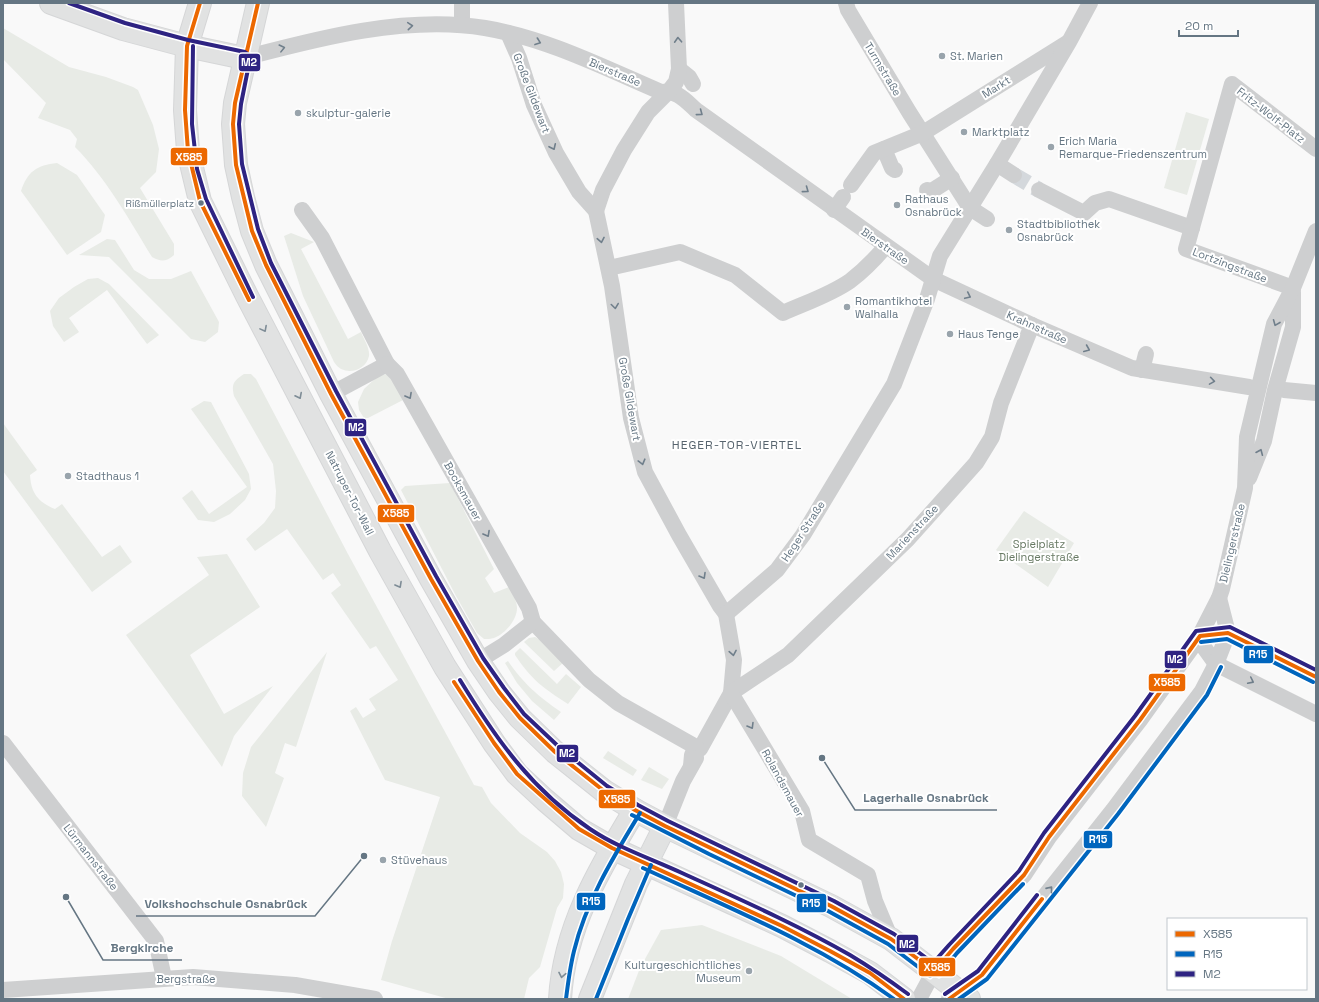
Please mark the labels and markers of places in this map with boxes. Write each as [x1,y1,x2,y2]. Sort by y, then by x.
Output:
place label: St. Marien [950,49,1003,63]
marker: St. Marien [937,51,947,61]
place label: skulptur-galerie [306,106,391,120]
marker: skulptur-galerie [293,108,303,118]
place label: Marktplatz [972,125,1030,139]
marker: Marktplatz [959,127,969,137]
place label: Erich Maria Remarque-Friedenszentrum [1059,134,1207,161]
marker: Erich Maria Remarque-Friedenszentrum [1046,142,1056,152]
place label: Rathaus Osnabrück [905,192,962,219]
place label: Rißmüllerplatz [126,197,194,210]
marker: Rißmüllerplatz [196,198,206,208]
marker: Rathaus Osnabrück [892,200,902,210]
place label: Stadtbibliothek Osnabrück [1017,217,1100,244]
marker: Stadtbibliothek Osnabrück [1004,225,1014,235]
place label: Romantikhotel Walhalla [855,294,932,321]
marker: Romantikhotel Walhalla [842,302,852,312]
place label: Haus Tenge [958,327,1019,341]
marker: Haus Tenge [945,329,955,339]
place label: Stadthaus 1 [76,469,139,483]
marker: Stadthaus 1 [63,471,73,481]
callout: Lagerhalle Osnabrück [855,786,997,810]
place label: Stüvehaus [391,853,447,867]
marker: Stüvehaus [378,855,388,865]
unlabelled marker [796,880,806,890]
callout: Volkshochschule Osnabrück [136,892,315,916]
callout: Bergkirche [103,936,182,960]
place label: Kulturgeschichtliches Museum [625,958,741,985]
marker: Kulturgeschichtliches Museum [744,966,754,976]

